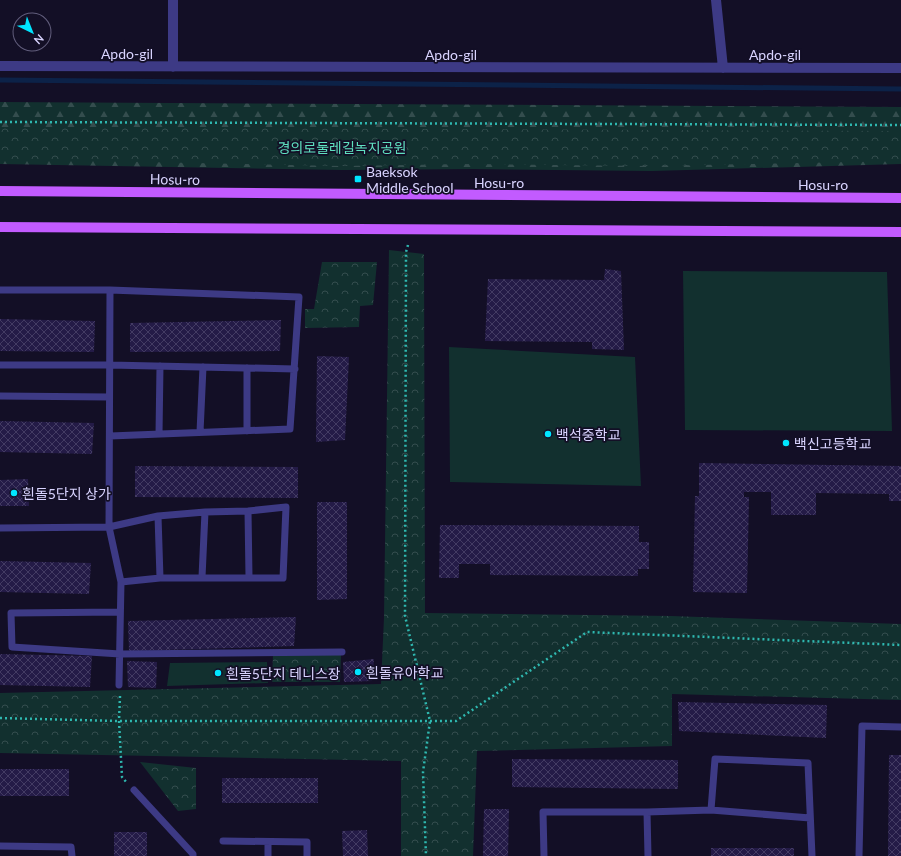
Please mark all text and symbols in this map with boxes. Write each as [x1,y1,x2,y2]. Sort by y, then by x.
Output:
north arrow [12,12,52,52]
text: N [32,32,47,47]
street label: Apdo-gil [101,45,153,62]
street label: Apdo-gil [425,46,477,63]
street label: Apdo-gil [749,46,801,63]
park label: 경의로둘레길녹지공원 [278,139,406,156]
place label: Baeksok Middle School [366,163,453,196]
street label: Hosu-ro [150,170,200,188]
marker: Baeksok Middle School [353,174,363,184]
street label: Hosu-ro [474,174,524,191]
street label: Hosu-ro [798,176,848,193]
place label: 백석중학교 [556,426,621,443]
marker: 백석중학교 [543,429,553,439]
place label: 백신고등학교 [794,435,871,452]
marker: 백신고등학교 [781,438,791,448]
place label: 흰돌5단지 상가 [22,485,111,502]
marker: 흰돌5단지 상가 [9,488,19,498]
place label: 흰돌유아학교 [366,664,443,681]
place label: 흰돌5단지 테니스장 [226,665,341,682]
marker: 흰돌유아학교 [353,667,363,677]
marker: 흰돌5단지 테니스장 [213,668,223,678]

